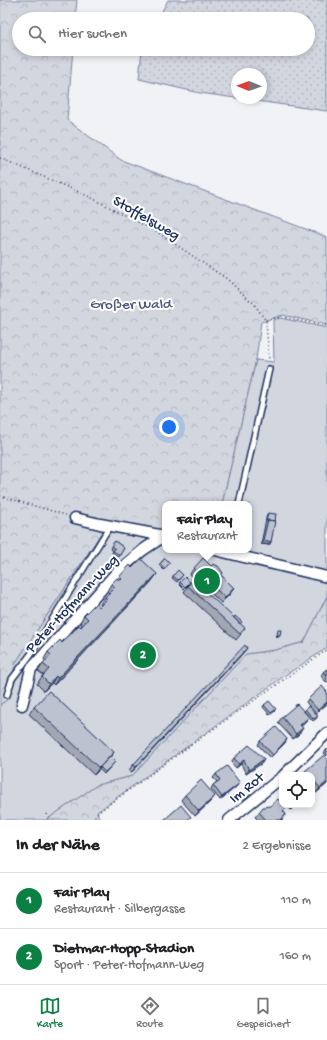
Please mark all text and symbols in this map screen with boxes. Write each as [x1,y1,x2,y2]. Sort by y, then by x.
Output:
search box [12,12,315,56]
icon: search [26,23,48,45]
text: Hier suchen [58,25,127,43]
north arrow [231,68,267,104]
street label: Stoffelsweg [109,192,183,245]
park label: Großer Wald [90,296,173,314]
your location [159,417,179,437]
popup [162,501,252,553]
text: Fair Play [177,511,232,529]
text: Restaurant [177,529,237,544]
street label: Peter-Hofmann-Weg [22,551,123,658]
pin: 1 [194,566,220,596]
pin: 2 [130,640,156,670]
street label: Im Rot [226,768,270,808]
map controls [279,772,315,808]
button: locate [279,772,315,808]
text: In der Nähe [16,836,99,856]
text: 2 Ergebnisse [243,839,311,854]
text: Fair Play [54,884,109,902]
text: 1 [26,893,32,908]
text: 110 m [281,893,311,908]
text: Restaurant · Silbergasse [54,902,185,917]
text: Dietmar-Hopp-Stadion [54,940,194,958]
text: 2 [26,949,32,964]
text: 160 m [279,949,311,964]
text: Sport · Peter-Hofmann-Weg [54,958,204,973]
tab: Karte [37,995,63,1031]
tab: Route [136,995,163,1031]
tab: Gespeichert [236,995,290,1031]

